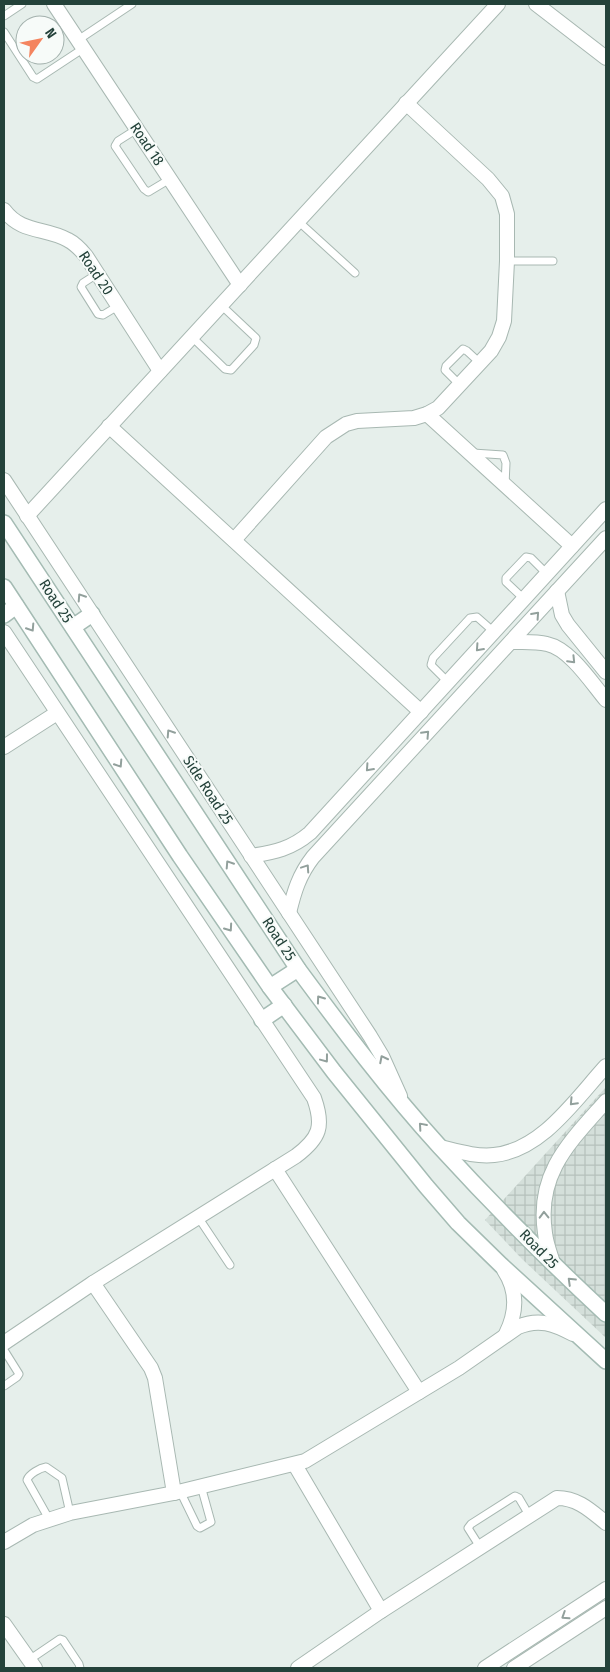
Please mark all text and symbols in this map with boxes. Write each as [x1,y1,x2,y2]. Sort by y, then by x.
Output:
north arrow [15,15,65,65]
text: N [41,25,60,41]
street label: Road 18 [126,119,168,169]
street label: Road 20 [75,248,117,298]
street label: Road 25 [35,576,77,626]
one-way arrow [77,593,87,602]
one-way arrow [530,611,539,620]
one-way arrow [24,622,34,631]
one-way arrow [476,643,485,652]
one-way arrow [566,654,575,663]
one-way arrow [167,729,176,738]
one-way arrow [420,731,429,740]
street label: Side Road 25 [179,752,237,828]
one-way arrow [113,758,123,767]
one-way arrow [366,762,375,771]
one-way arrow [226,861,236,870]
one-way arrow [299,864,309,873]
street label: Road 25 [258,914,300,964]
one-way arrow [223,922,232,932]
one-way arrow [317,995,326,1005]
one-way arrow [319,1053,327,1062]
one-way arrow [379,1055,389,1064]
one-way arrow [570,1097,579,1106]
one-way arrow [419,1122,428,1131]
one-way arrow [539,1211,549,1219]
street label: Road 25 [516,1225,562,1273]
one-way arrow [568,1277,577,1286]
one-way arrow [562,1610,571,1619]

